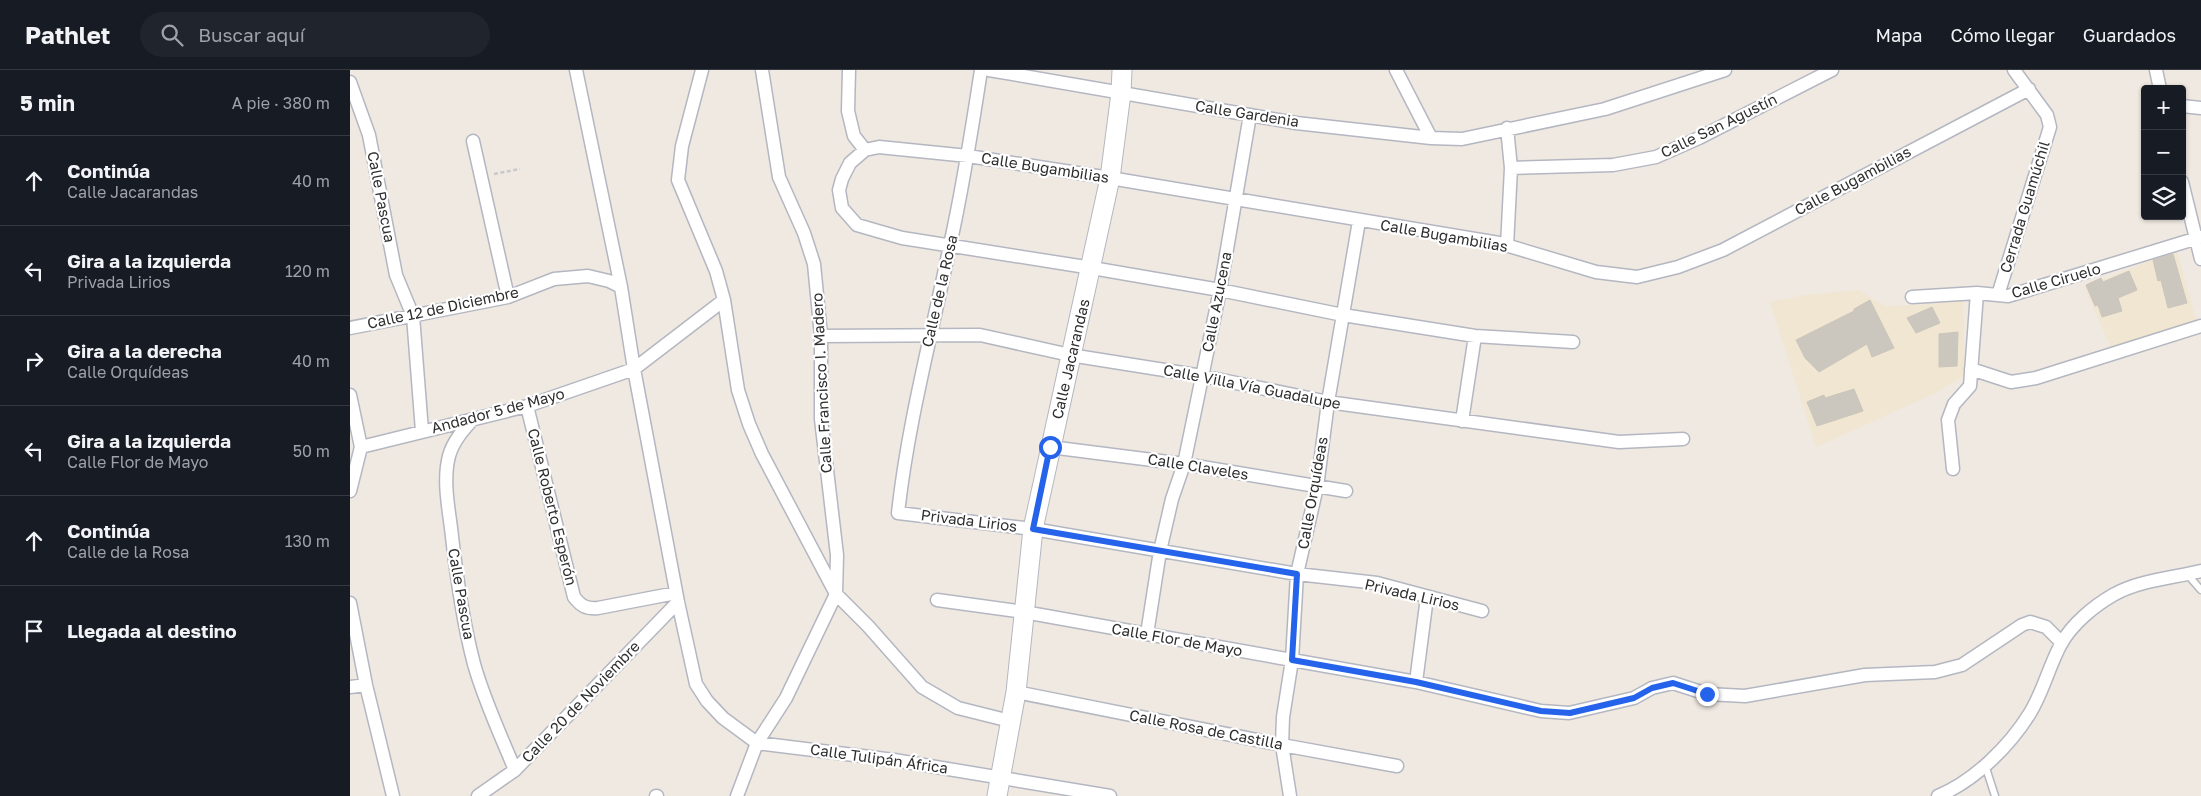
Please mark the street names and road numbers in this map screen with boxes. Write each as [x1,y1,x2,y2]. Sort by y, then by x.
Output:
street label: Calle San Agustín [1658,89,1780,161]
street label: Calle Gardenia [1194,96,1300,130]
street label: Cerrada Guamúchil [1995,138,2053,275]
street label: Calle Bugambilias [1791,142,1914,218]
street label: Calle Bugambilias [980,148,1110,186]
street label: Calle Pascua [364,150,400,244]
street label: Calle Bugambilias [1379,215,1509,255]
street label: Calle de la Rosa [917,233,961,349]
street label: Calle Azucena [1197,250,1235,354]
street label: Calle Ciruelo [2009,259,2102,301]
street label: Calle 12 de Diciembre [365,282,520,332]
street label: Calle Francisco I. Madero [807,292,835,474]
street label: Calle Jacarandas [1047,297,1093,421]
street label: Calle Villa Vía Guadalupe [1162,360,1343,412]
street label: Andador 5 de Mayo [429,384,566,436]
street label: Calle Roberto Esperón [525,426,581,587]
street label: Calle Orquídeas [1293,435,1331,551]
street label: Calle Claveles [1146,449,1250,483]
street label: Privada Lirios [920,505,1018,535]
street label: Calle Pascua [445,547,479,641]
street label: Privada Lirios [1363,574,1462,614]
street label: Calle Flor de Mayo [1110,619,1244,659]
street label: Calle 20 de Noviembre [517,637,643,766]
street label: Calle Rosa de Castilla [1128,705,1285,753]
street label: Calle Tulipán África [809,739,949,777]

